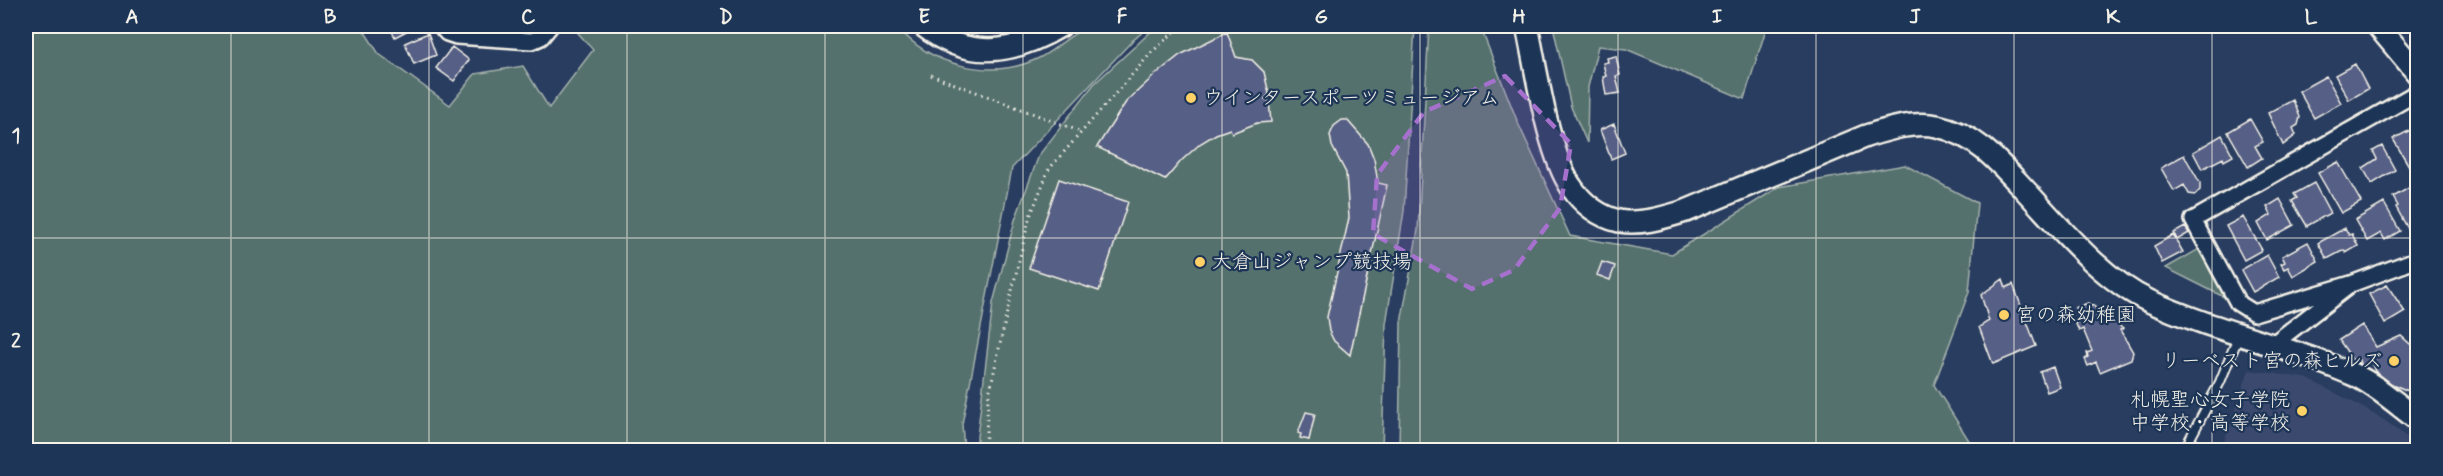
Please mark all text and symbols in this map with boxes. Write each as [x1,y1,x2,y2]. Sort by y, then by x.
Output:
text: A [125,4,139,31]
text: B [324,4,337,31]
text: C [521,4,536,31]
text: D [719,4,733,31]
text: E [918,4,930,31]
text: F [1117,4,1128,31]
text: G [1314,4,1328,31]
text: H [1512,4,1526,31]
text: I [1712,4,1722,31]
text: J [1909,4,1921,31]
text: K [2106,4,2121,31]
text: L [2305,4,2318,31]
place label: ウインタースポーツミュージアム [1203,85,1499,112]
marker: ウインタースポーツミュージアム [1184,91,1198,105]
text: 1 [12,123,20,150]
place label: 大倉山ジャンプ競技場 [1212,249,1412,276]
marker: 大倉山ジャンプ競技場 [1193,255,1207,269]
place label: 宮の森幼稚園 [2016,302,2136,329]
marker: 宮の森幼稚園 [1997,308,2011,322]
text: 2 [11,328,21,355]
place label: リーベスト宮の森ヒルズ [2161,348,2382,375]
marker: リーベスト宮の森ヒルズ [2387,354,2401,368]
place label: 札幌聖心女子学院 中学校・高等学校 [2130,387,2290,437]
marker: 札幌聖心女子学院 中学校・高等学校 [2295,404,2309,418]

